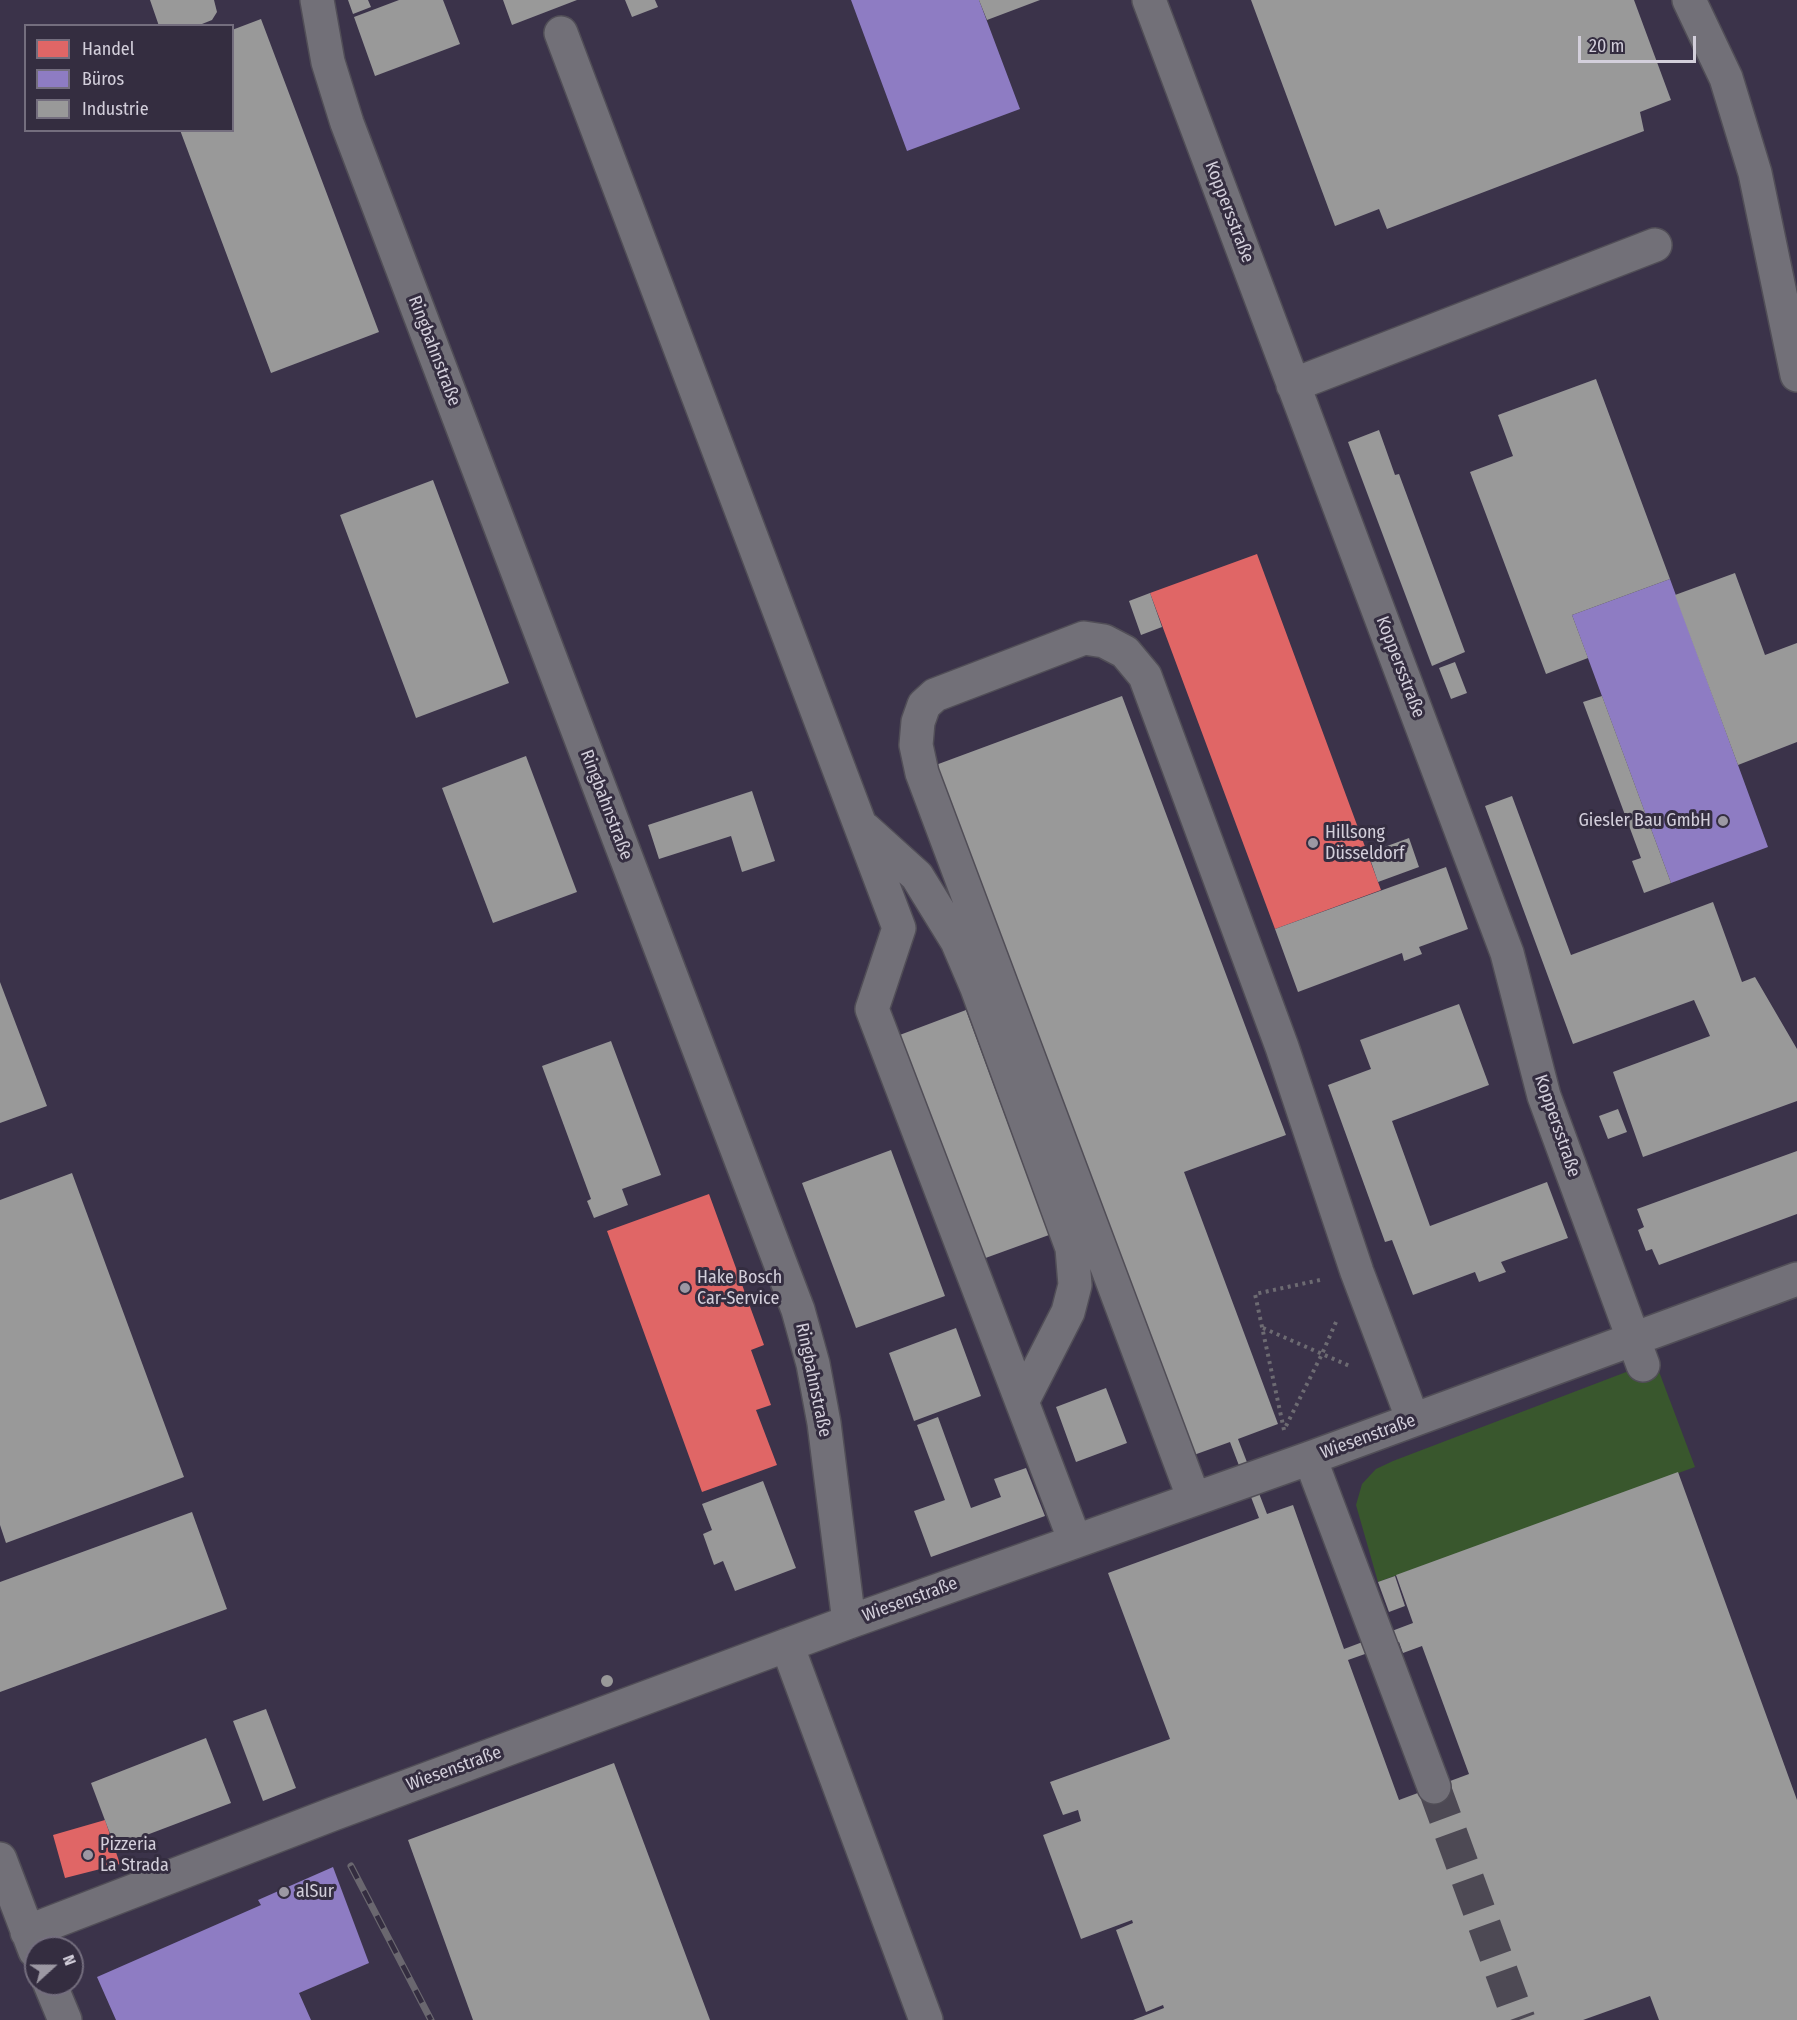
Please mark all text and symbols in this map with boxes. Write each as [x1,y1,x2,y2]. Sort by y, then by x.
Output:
legend [24,24,234,132]
scale bar [1581,24,1700,62]
text: 20 m [1589,35,1624,57]
text: Handel [82,38,135,60]
text: Büros [82,68,124,90]
text: Industrie [82,98,149,120]
street label: Koppersstraße [1200,158,1258,266]
street label: Ringbahnstraße [403,293,465,409]
street label: Koppersstraße [1371,613,1429,721]
street label: Ringbahnstraße [575,747,637,863]
place label: Giesler Bau GmbH [1579,810,1711,832]
marker: Giesler Bau GmbH [1716,814,1730,828]
place label: Hillsong Düsseldorf [1325,822,1405,864]
marker: Hillsong Düsseldorf [1306,836,1320,850]
street label: Koppersstraße [1529,1072,1585,1180]
place label: Hake Bosch Car-Service [697,1267,782,1310]
marker: Hake Bosch Car-Service [678,1281,692,1295]
street label: Ringbahnstraße [790,1321,836,1439]
street label: Wiesenstraße [1318,1410,1418,1464]
street label: Wiesenstraße [860,1573,960,1627]
street label: Wiesenstraße [404,1742,504,1796]
place label: Pizzeria La Strada [100,1834,169,1876]
marker: Pizzeria La Strada [81,1848,95,1862]
place label: alSur [296,1881,334,1903]
marker: alSur [277,1885,291,1899]
north arrow [24,1936,84,1996]
text: N [59,1952,80,1968]

